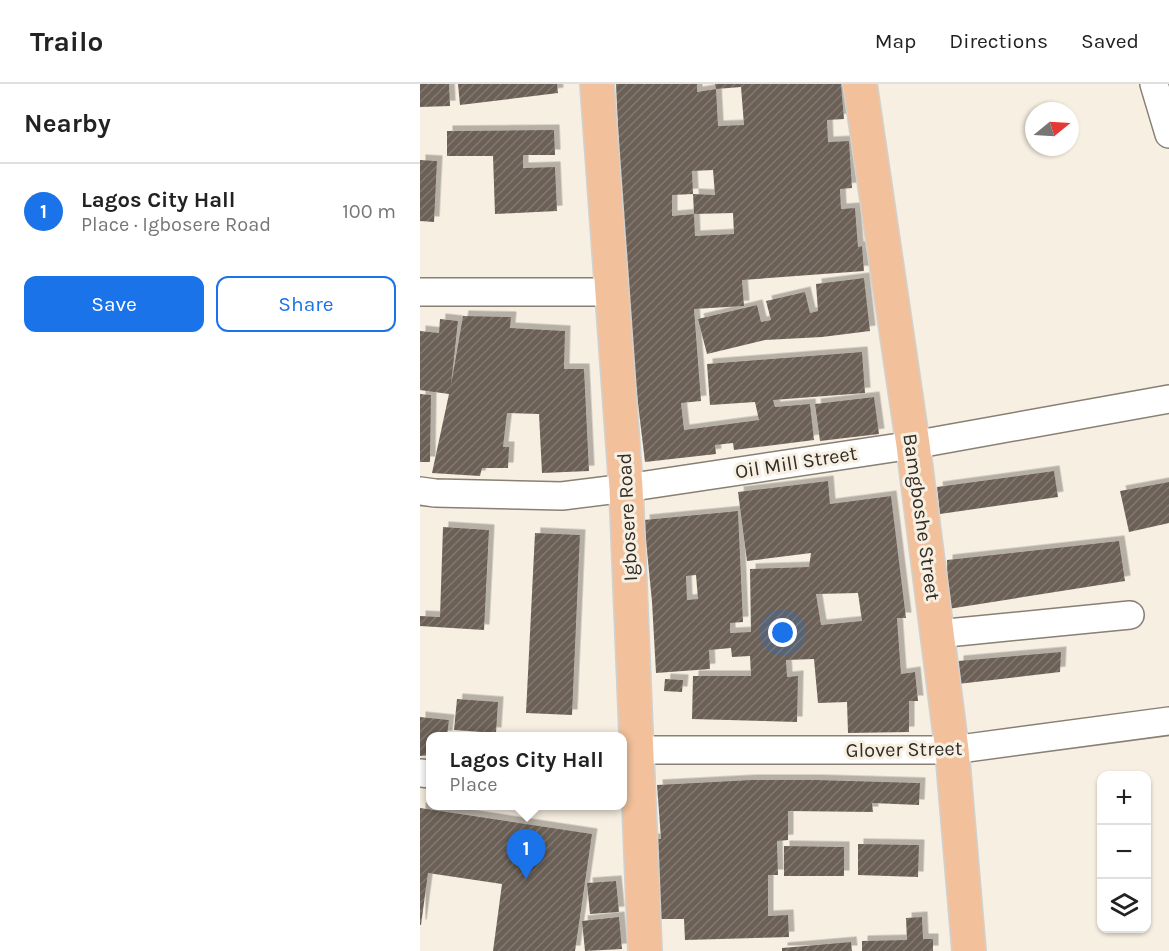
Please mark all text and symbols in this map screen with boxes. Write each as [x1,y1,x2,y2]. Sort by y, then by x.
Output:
text: Trailo [30,25,103,58]
text: Map [875,29,916,53]
text: Directions [949,29,1048,53]
text: Saved [1081,29,1139,53]
north arrow [1025,102,1079,156]
text: Nearby [24,108,111,139]
text: Lagos City Hall [81,187,235,213]
text: 1 [40,200,47,223]
text: 100 m [342,200,396,223]
text: Place · Igbosere Road [81,213,271,236]
button: Save [24,276,204,332]
button: Share [216,276,396,332]
street label: Bamgboshe Street [898,432,945,603]
street label: Oil Mill Street [734,441,859,483]
street label: Igbosere Road [613,452,642,582]
your location [768,618,797,647]
popup [426,732,627,810]
street label: Glover Street [846,737,963,762]
text: Lagos City Hall [449,747,604,773]
map controls [1097,771,1151,933]
button: + [1097,771,1151,825]
text: Place [449,773,498,796]
button: − [1097,825,1151,879]
pin: 1 [506,830,546,879]
button: layers [1097,879,1151,933]

